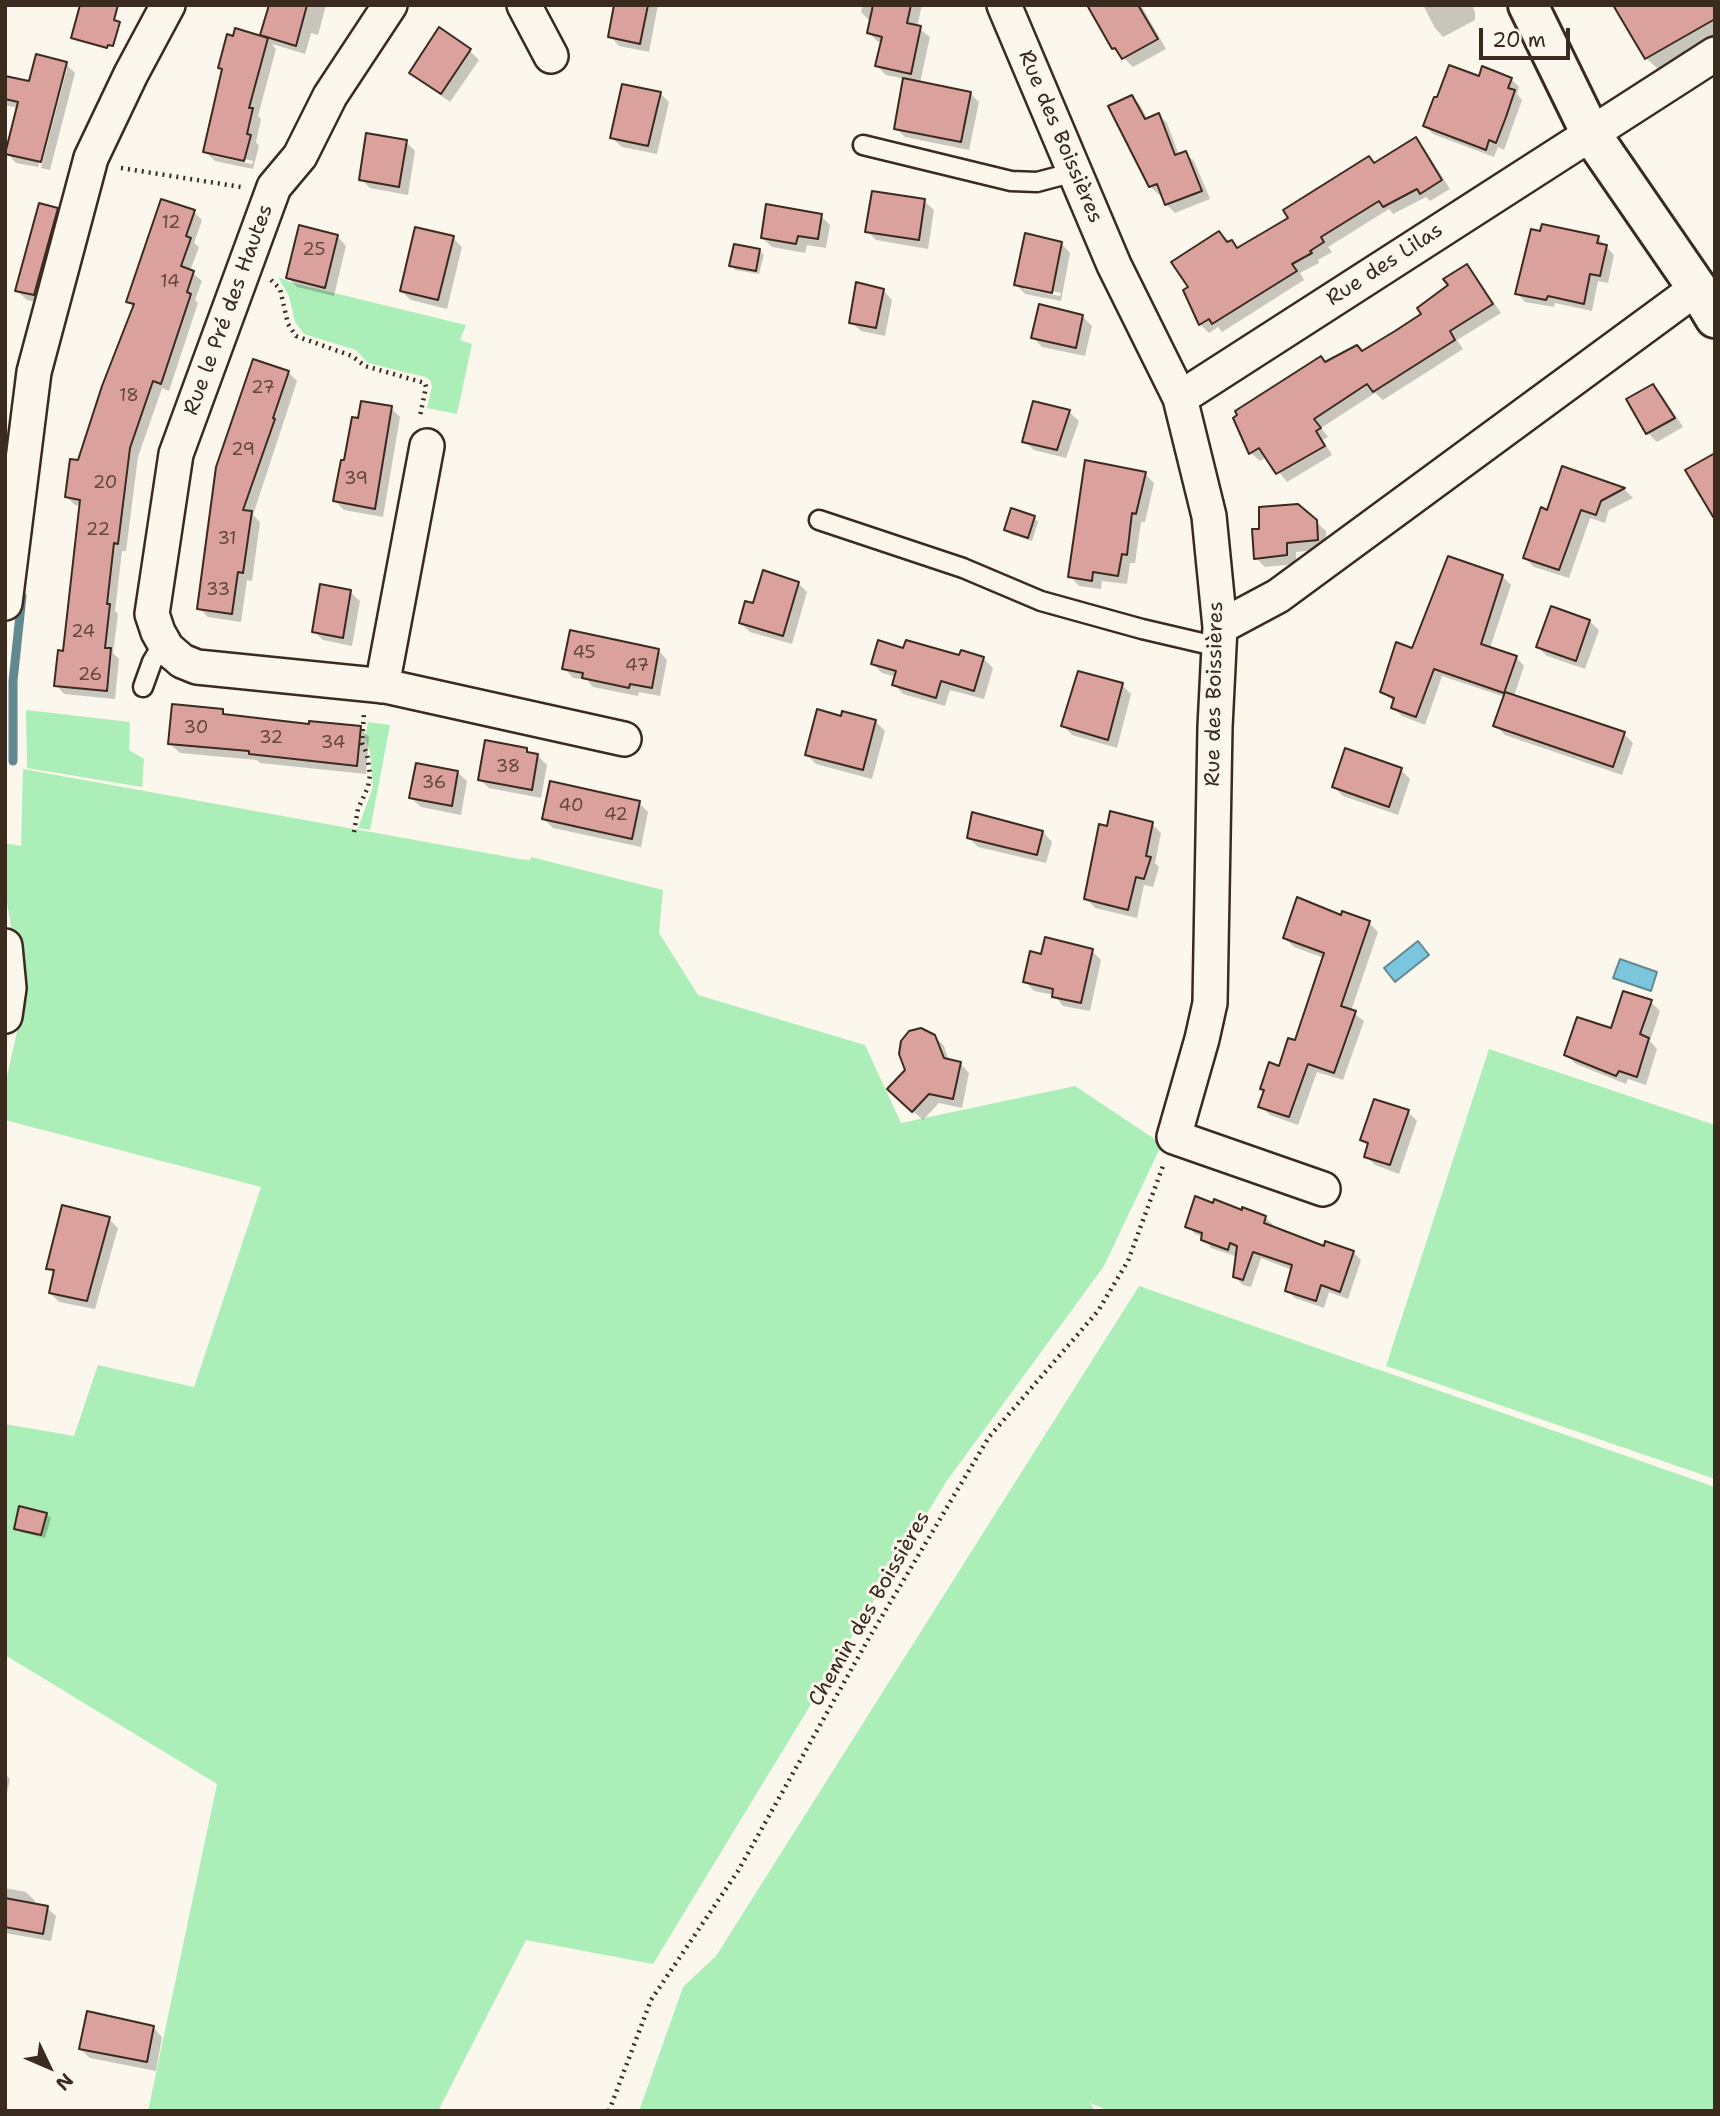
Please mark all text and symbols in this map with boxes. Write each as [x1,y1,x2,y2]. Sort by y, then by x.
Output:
scale bar [1482,14,1573,58]
text: 20 m [1492,26,1546,54]
street label: Rue des Boissières [1012,47,1108,227]
street label: Rue le Pré des Hautes [179,201,279,419]
house number: 12 [161,212,181,234]
street label: Rue des Lilas [1322,218,1448,312]
house number: 25 [302,239,326,261]
house number: 14 [160,271,180,293]
house number: 27 [251,377,275,399]
house number: 18 [119,385,139,407]
house number: 29 [231,439,255,461]
house number: 39 [344,468,368,490]
house number: 20 [93,472,117,494]
house number: 22 [86,519,110,541]
house number: 31 [217,528,237,550]
house number: 33 [206,579,230,601]
street label: Rue des Boissières [1201,601,1229,787]
house number: 24 [71,621,95,643]
house number: 45 [572,642,596,664]
house number: 47 [625,655,649,677]
house number: 26 [78,664,102,686]
house number: 30 [184,717,208,739]
house number: 32 [259,727,283,749]
house number: 34 [321,732,345,754]
house number: 38 [496,756,520,778]
house number: 36 [422,772,446,794]
house number: 40 [558,795,584,817]
house number: 42 [604,804,628,826]
street label: Chemin des Boissières [804,1507,936,1711]
north arrow [14,2032,84,2102]
text: N [50,2068,79,2096]

